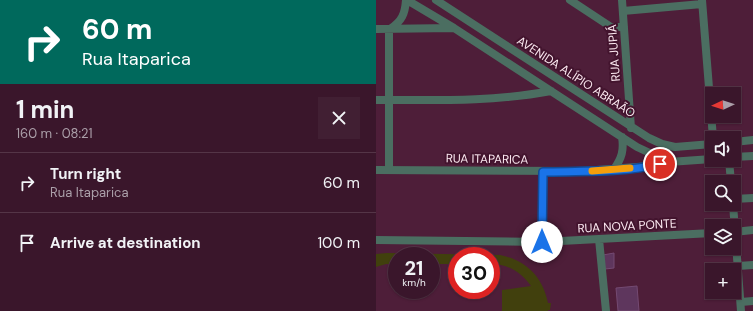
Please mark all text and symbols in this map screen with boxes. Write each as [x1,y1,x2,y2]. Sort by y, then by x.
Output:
text: 60 m [82,11,152,48]
icon: right [16,16,68,68]
street label: RUA JUPIÁ [604,24,624,82]
street label: AVENIDA ALÍPIO ABRAÃO [514,33,638,121]
text: Rua Itaparica [82,47,191,71]
north arrow [705,87,741,123]
map controls [705,87,741,299]
text: 1 min [16,94,74,125]
button: close [318,97,360,139]
text: 160 m · 08:21 [16,125,93,142]
button: sound [705,131,741,167]
pin [643,147,677,181]
street label: RUA ITAPARICA [446,150,528,168]
icon: arrive [649,153,671,175]
text: Turn right [50,164,121,184]
icon: right [16,172,38,194]
text: 60 m [323,173,360,193]
button: search [705,175,741,211]
text: Rua Itaparica [50,184,129,201]
street label: RUA NOVA PONTE [577,215,677,237]
button: layers [705,219,741,255]
position arrow [521,221,563,263]
icon: arrive [16,232,38,254]
text: Arrive at destination [50,233,201,253]
text: 100 m [317,233,360,253]
speed limit sign: 30 [448,247,500,299]
text: 21 [405,255,423,281]
button: + [705,263,741,299]
text: km/h [402,276,426,289]

